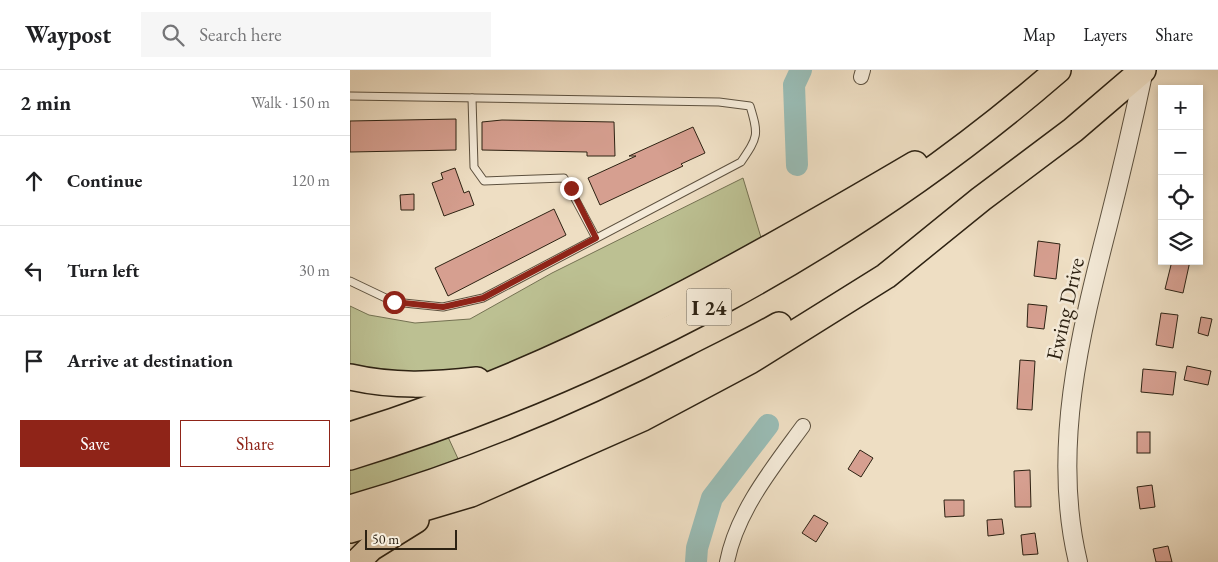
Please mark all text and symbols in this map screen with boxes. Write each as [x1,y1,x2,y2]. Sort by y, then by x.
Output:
search box [141,12,491,57]
text: Waypost [25,19,111,50]
icon: search [159,21,187,49]
text: Search here [199,22,282,47]
text: Map [1023,23,1055,46]
text: Layers [1083,23,1127,46]
text: Share [1155,23,1193,46]
map controls [1158,85,1203,265]
button: + [1158,85,1203,130]
text: 2 min [20,89,71,116]
text: Walk · 150 m [251,92,330,113]
button: − [1158,130,1203,175]
icon: ahead [20,167,48,195]
text: Continue [67,168,142,193]
text: 120 m [291,170,330,191]
button: locate [1158,175,1203,220]
route end [560,177,583,200]
button: layers [1158,220,1203,265]
street label: Ewing Drive [1039,254,1091,363]
icon: left [20,257,48,285]
text: Turn left [67,258,139,283]
text: 30 m [299,260,330,281]
road number: I 24 [686,288,732,326]
route start [383,291,406,314]
icon: arrive [20,347,48,375]
text: Arrive at destination [67,348,233,373]
button: Save [20,420,170,467]
button: Share [180,420,330,467]
scale bar [365,527,458,550]
text: 50 m [372,530,399,548]

